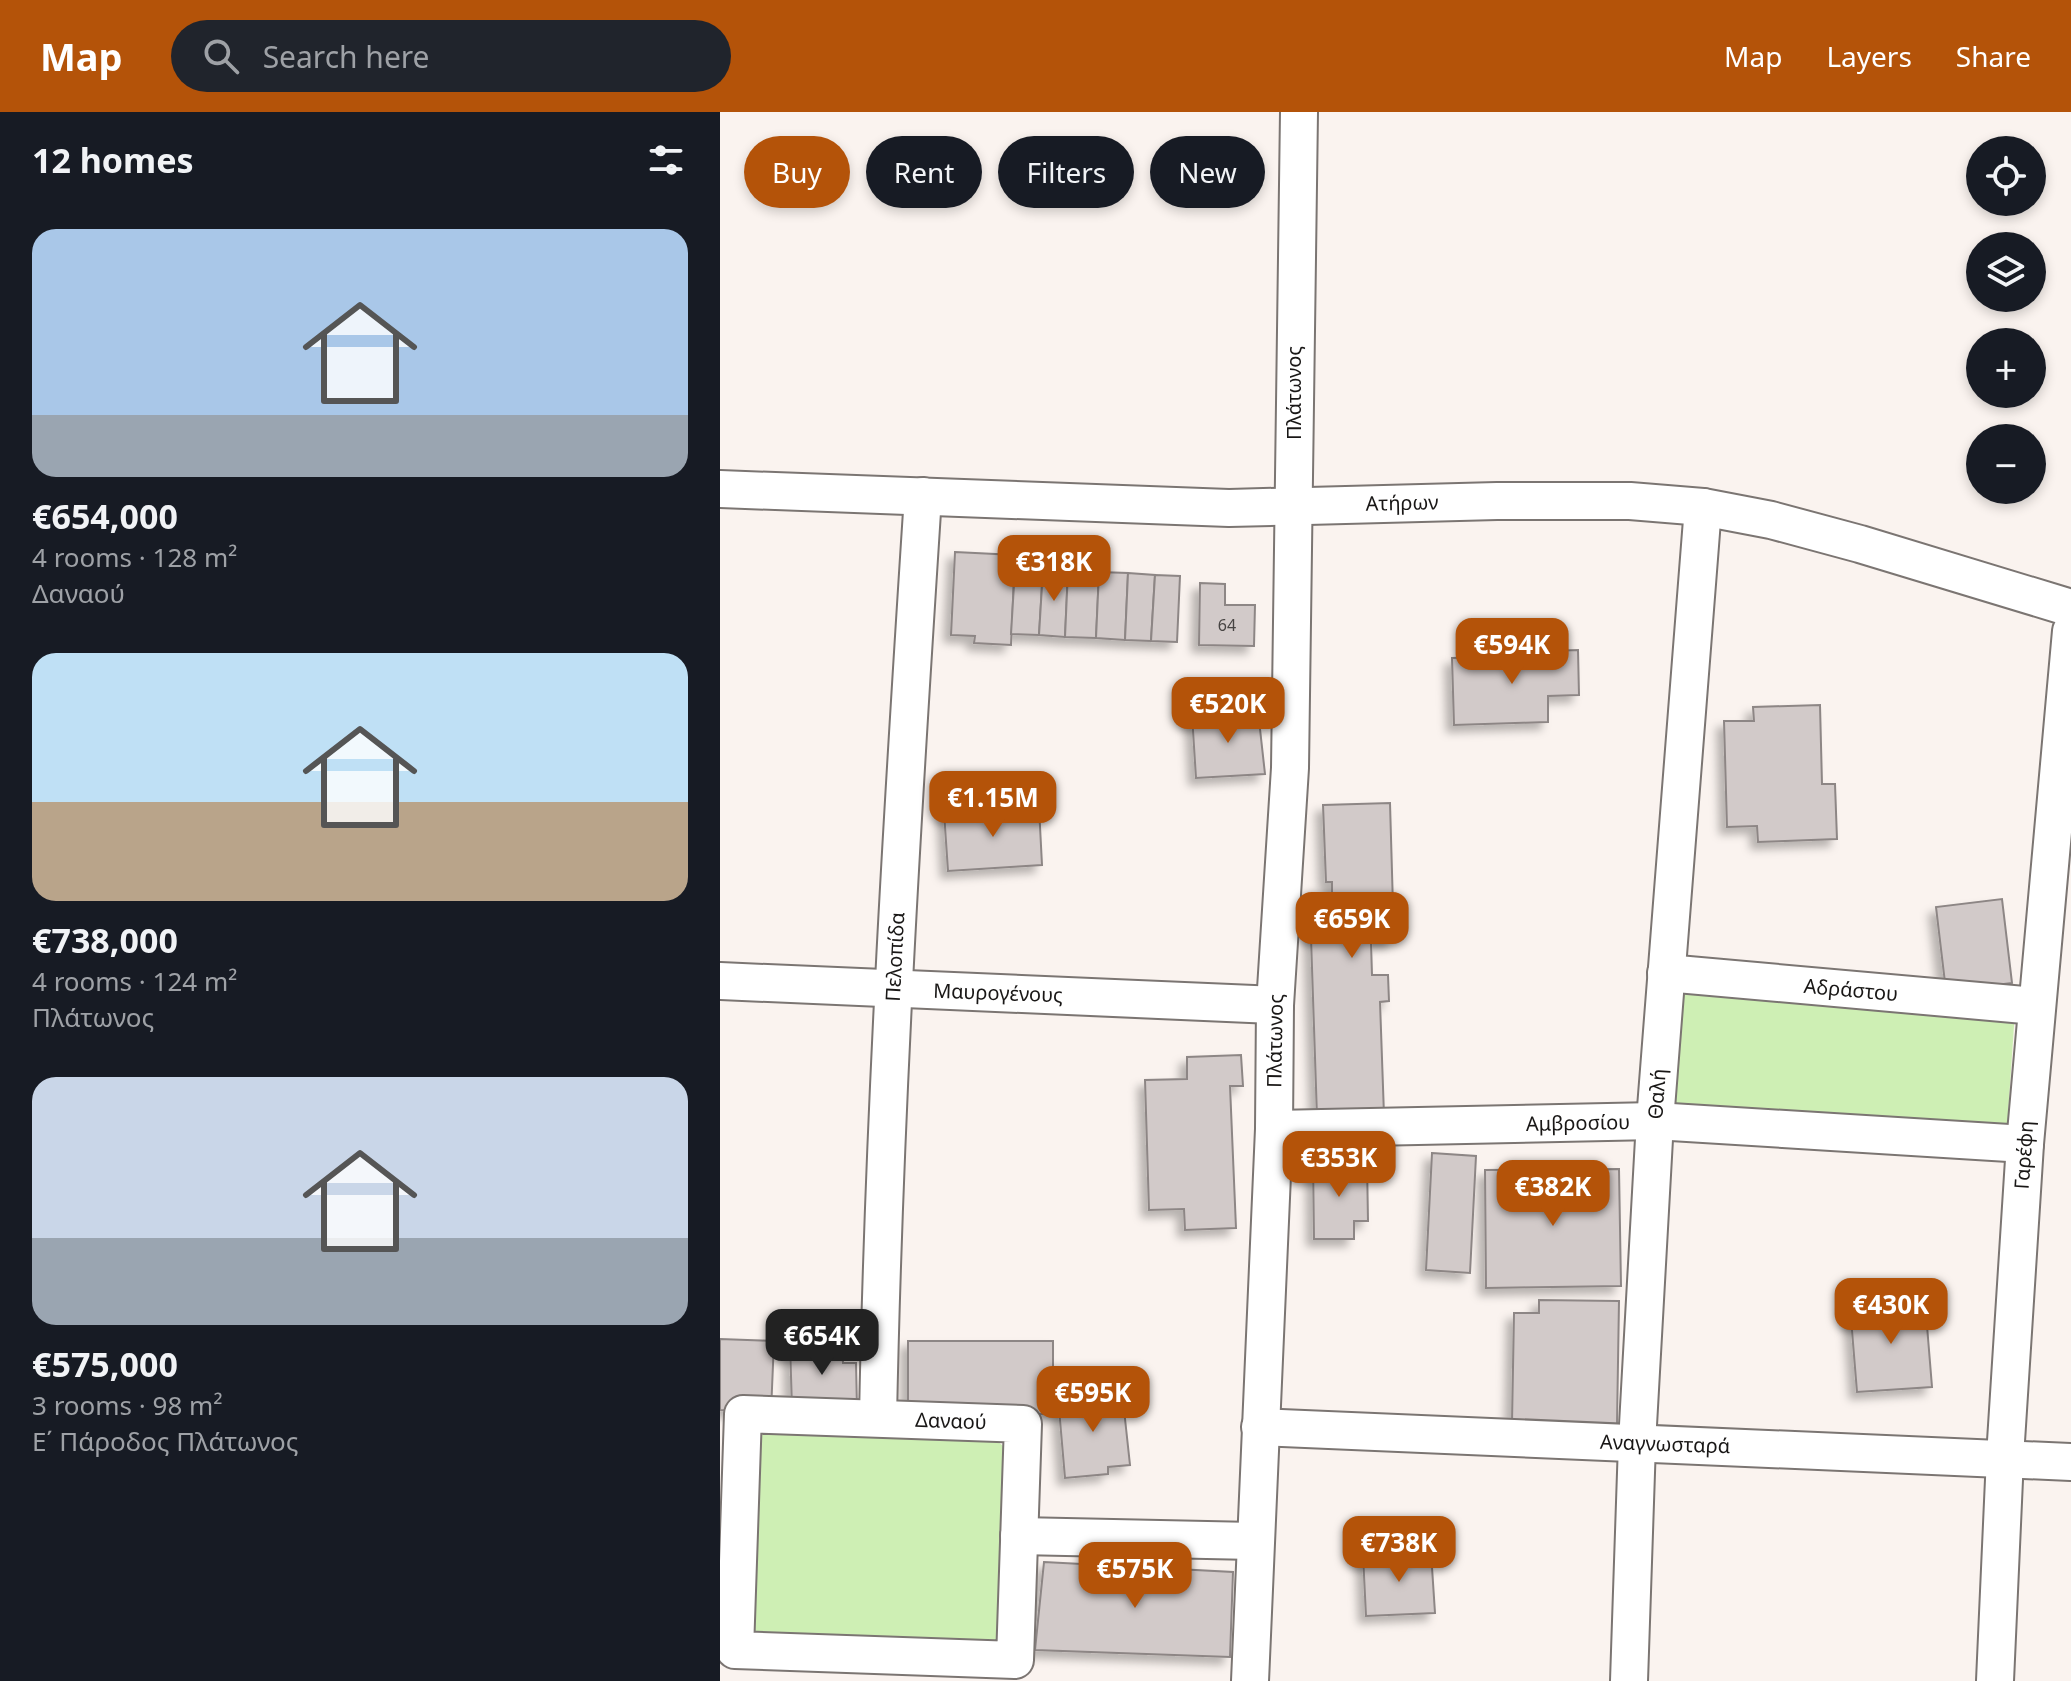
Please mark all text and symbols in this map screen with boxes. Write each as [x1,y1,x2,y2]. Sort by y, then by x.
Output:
search box [171,20,731,92]
text: Map [40,30,123,82]
icon: search [199,34,243,78]
text: Search here [263,36,430,77]
text: Map [1724,37,1782,75]
text: Layers [1826,37,1912,75]
text: Share [1956,37,2031,75]
chip: Buy [744,136,850,208]
chip: Rent [866,136,982,208]
chip: Filters [998,136,1134,208]
chip: New [1150,136,1265,208]
map controls [1966,136,2046,504]
button: locate [1966,136,2046,216]
text: 12 homes [32,137,194,183]
icon: filters [644,138,688,182]
button: layers [1966,232,2046,312]
icon: home [288,281,432,425]
button: + [1966,328,2046,408]
street label: Πλάτωνος [1280,346,1307,440]
button: − [1966,424,2046,504]
street label: Ατήρων [1365,488,1439,517]
text: €654,000 [32,493,178,539]
pin: €318K [998,535,1110,603]
text: 4 rooms · 128 m² [32,539,237,575]
text: €318K [1016,543,1092,579]
text: Δαναού [32,575,125,611]
house number: 64 [1218,614,1236,636]
pin: €594K [1456,618,1568,686]
text: €594K [1474,626,1550,662]
pin: €520K [1172,677,1284,745]
text: €520K [1190,685,1266,721]
icon: home [288,705,432,849]
pin: €1.15M [928,771,1058,839]
text: €1.15M [947,779,1039,815]
pin: €659K [1296,892,1408,960]
text: €659K [1314,900,1390,936]
street label: Πελοπίδα [879,911,910,1002]
text: €738,000 [32,917,178,963]
text: 4 rooms · 124 m² [32,963,237,999]
street label: Αδράστου [1803,972,1899,1007]
street label: Μαυρογένους [933,977,1064,1008]
street label: Πλάτωνος [1260,994,1289,1088]
text: Πλάτωνος [32,999,154,1035]
street label: Θαλή [1641,1068,1672,1120]
street label: Αμβροσίου [1526,1108,1630,1137]
street label: Γαρέφη [2008,1120,2039,1190]
icon: home [288,1129,432,1273]
pin: €353K [1283,1131,1395,1199]
text: €353K [1301,1139,1377,1175]
pin: €382K [1497,1160,1609,1228]
text: €382K [1515,1168,1591,1204]
pin: €430K [1835,1278,1947,1346]
text: €430K [1853,1286,1929,1322]
pin: €654K [766,1309,878,1377]
text: €654K [784,1317,860,1353]
text: €575,000 [32,1341,178,1387]
pin: €595K [1037,1366,1149,1434]
text: €595K [1055,1374,1131,1410]
text: 3 rooms · 98 m² [32,1387,222,1423]
street label: Δαναού [915,1406,987,1435]
text: Ε΄ Πάροδος Πλάτωνος [32,1423,298,1459]
street label: Αναγνωσταρά [1599,1428,1731,1459]
pin: €738K [1343,1516,1455,1584]
text: €738K [1361,1524,1437,1560]
pin: €575K [1079,1542,1191,1610]
text: €575K [1097,1550,1173,1586]

